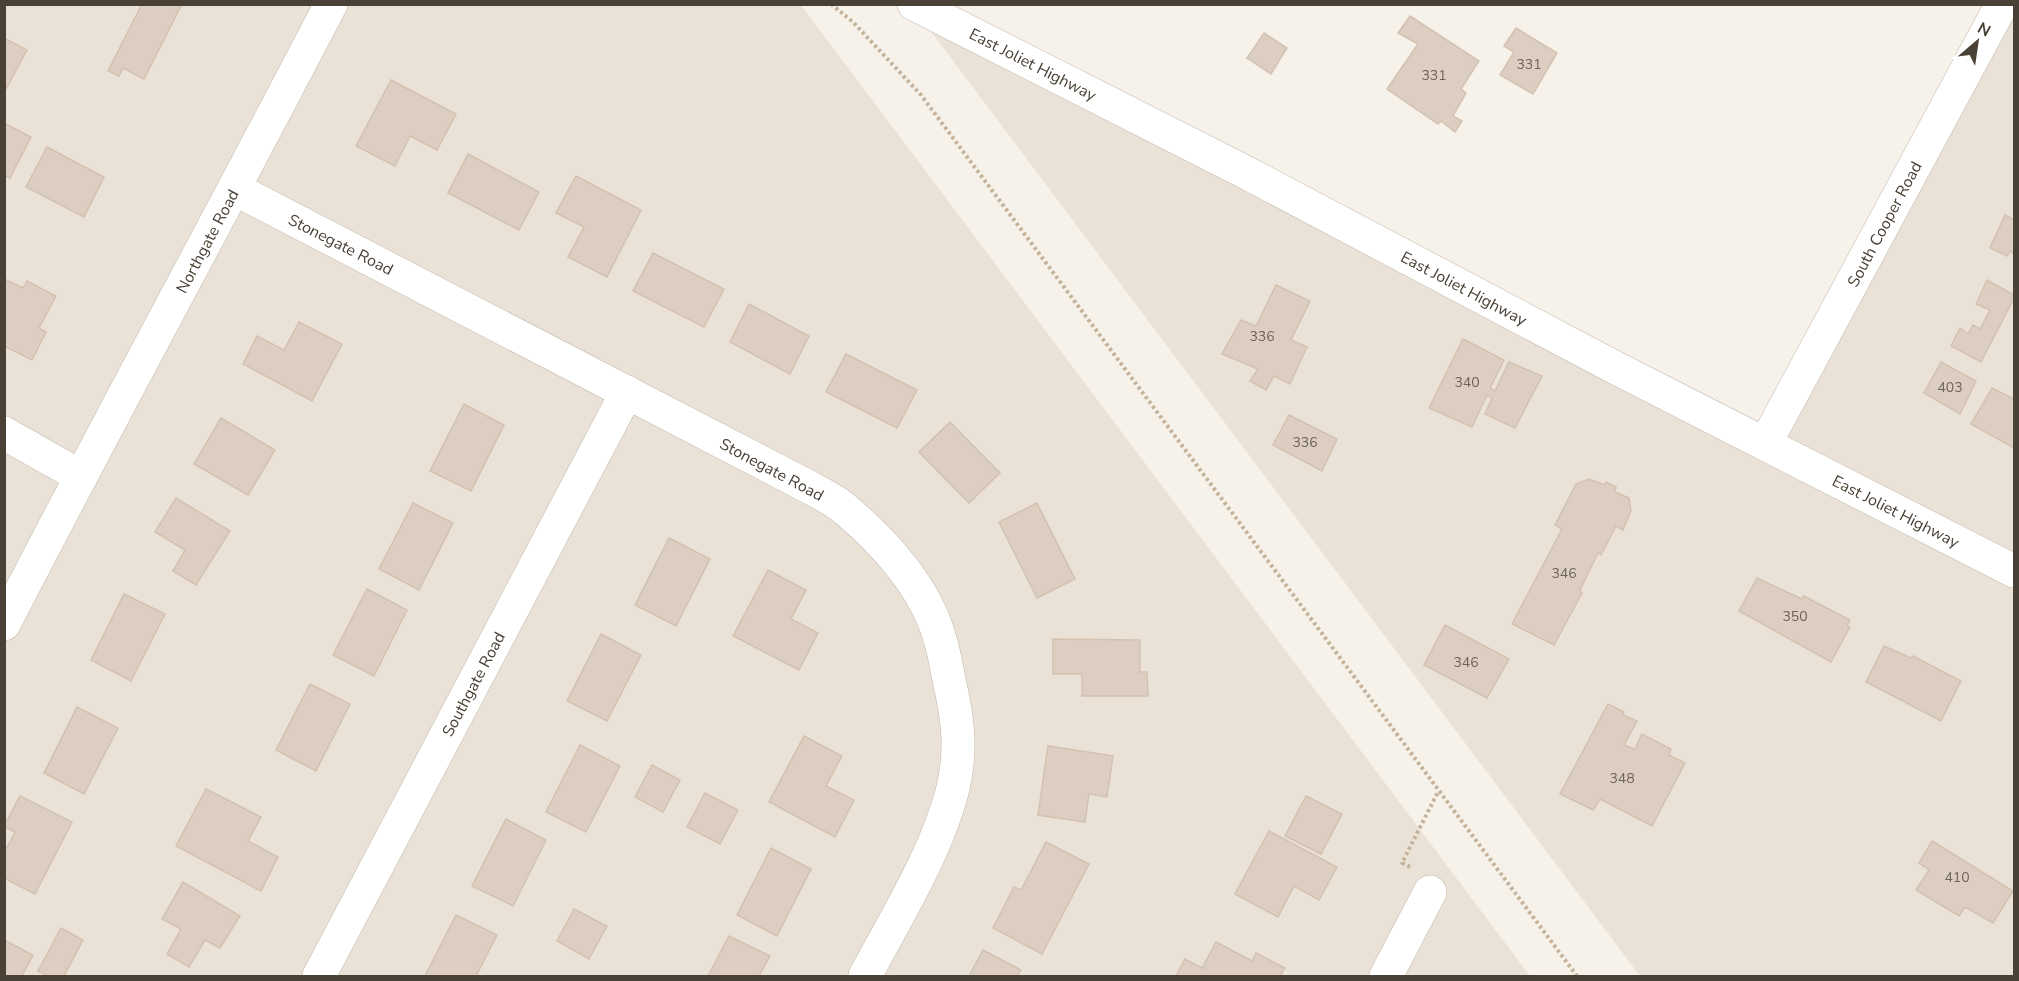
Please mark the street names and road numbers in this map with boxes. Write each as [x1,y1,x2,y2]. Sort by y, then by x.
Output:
street label: East Joliet Highway [965,23,1101,107]
street label: South Cooper Road [1842,158,1927,291]
street label: Northgate Road [171,186,245,297]
street label: Stonegate Road [284,209,397,281]
street label: East Joliet Highway [1397,246,1531,332]
street label: Stonegate Road [716,433,827,507]
street label: East Joliet Highway [1828,470,1964,554]
street label: Southgate Road [437,628,511,741]

